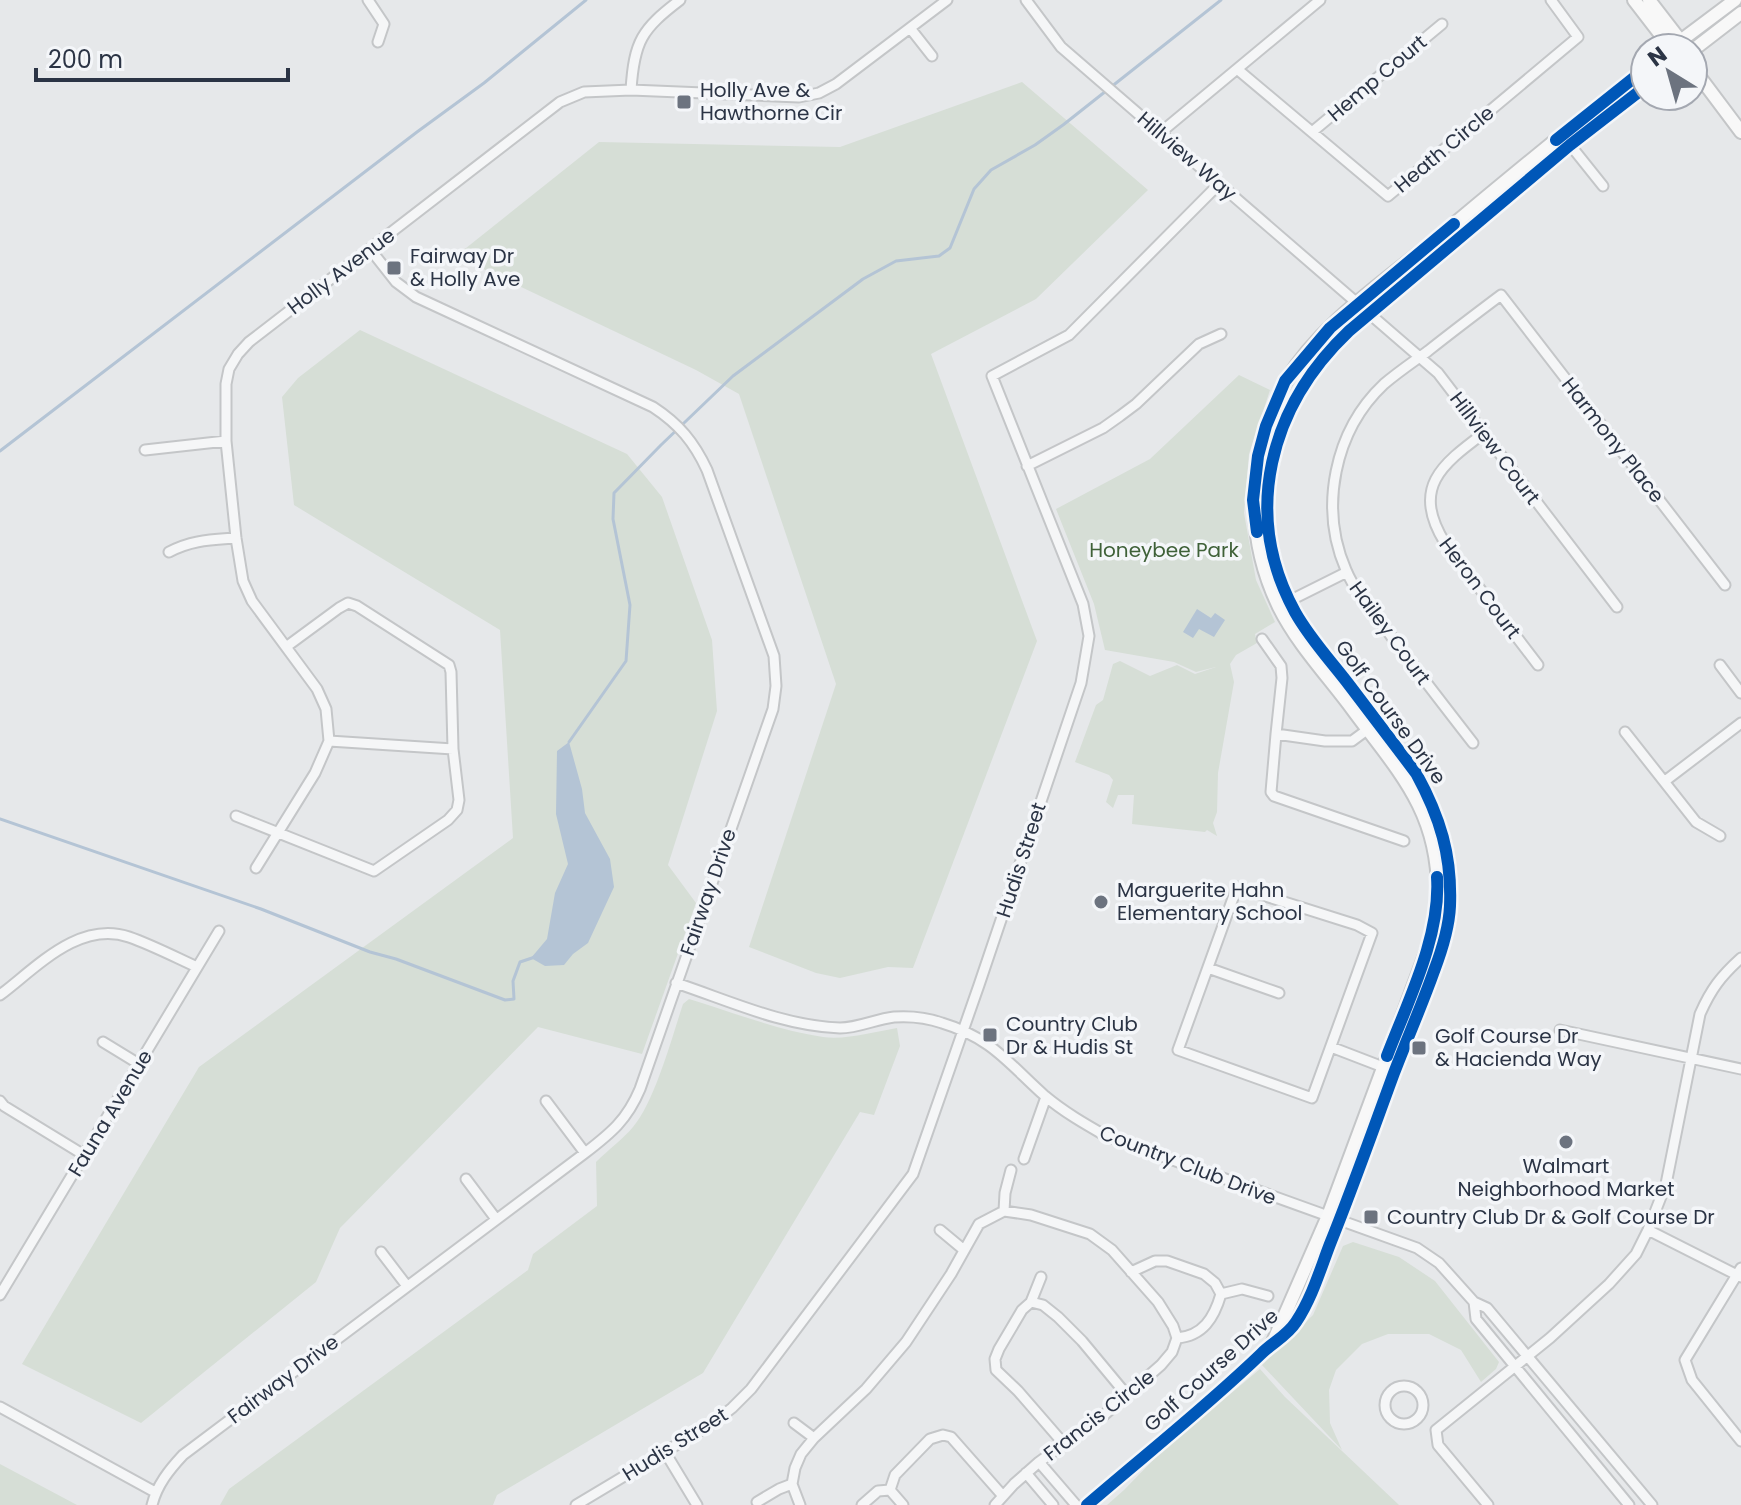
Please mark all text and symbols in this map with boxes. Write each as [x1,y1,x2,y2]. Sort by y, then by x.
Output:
street label: Hemp Court [1321,28,1433,128]
scale bar [36,32,288,82]
north arrow [1629,32,1709,112]
text: N [1641,39,1673,74]
text: 200 m [48,43,123,76]
place label: Holly Ave & Hawthorne Cir [700,76,842,127]
marker: Holly Ave & Hawthorne Cir [675,93,693,111]
street label: Heath Circle [1388,99,1500,199]
street label: Hillview Way [1131,105,1243,207]
street label: Holly Avenue [281,221,401,321]
place label: Fairway Dr & Holly Ave [410,242,520,293]
marker: Fairway Dr & Holly Ave [385,259,403,277]
street label: Harmony Place [1555,371,1671,509]
street label: Hillview Court [1443,386,1547,510]
street label: Heron Court [1433,531,1527,645]
park label: Honeybee Park [1089,536,1240,564]
street label: Hailey Court [1343,575,1437,691]
street label: Golf Course Drive [1329,634,1453,790]
street label: Hudis Street [989,799,1053,921]
street label: Fairway Drive [673,825,743,959]
place label: Marguerite Hahn Elementary School [1117,876,1302,927]
marker: Marguerite Hahn Elementary School [1092,893,1110,911]
place label: Country Club Dr & Hudis St [1006,1010,1138,1061]
place label: Golf Course Dr & Hacienda Way [1435,1022,1601,1073]
marker: Country Club Dr & Hudis St [981,1026,999,1044]
marker: Golf Course Dr & Hacienda Way [1410,1039,1428,1057]
street label: Fauna Avenue [61,1044,159,1182]
street label: Country Club Drive [1096,1118,1280,1212]
marker: Walmart Neighborhood Market [1557,1133,1575,1151]
place label: Walmart Neighborhood Market [1458,1152,1674,1203]
place label: Country Club Dr & Golf Course Dr [1387,1203,1715,1231]
marker: Country Club Dr & Golf Course Dr [1362,1208,1380,1226]
street label: Golf Course Drive [1138,1302,1284,1438]
street label: Fairway Drive [222,1328,344,1430]
street label: Francis Circle [1038,1363,1160,1467]
street label: Hudis Street [617,1400,733,1488]

